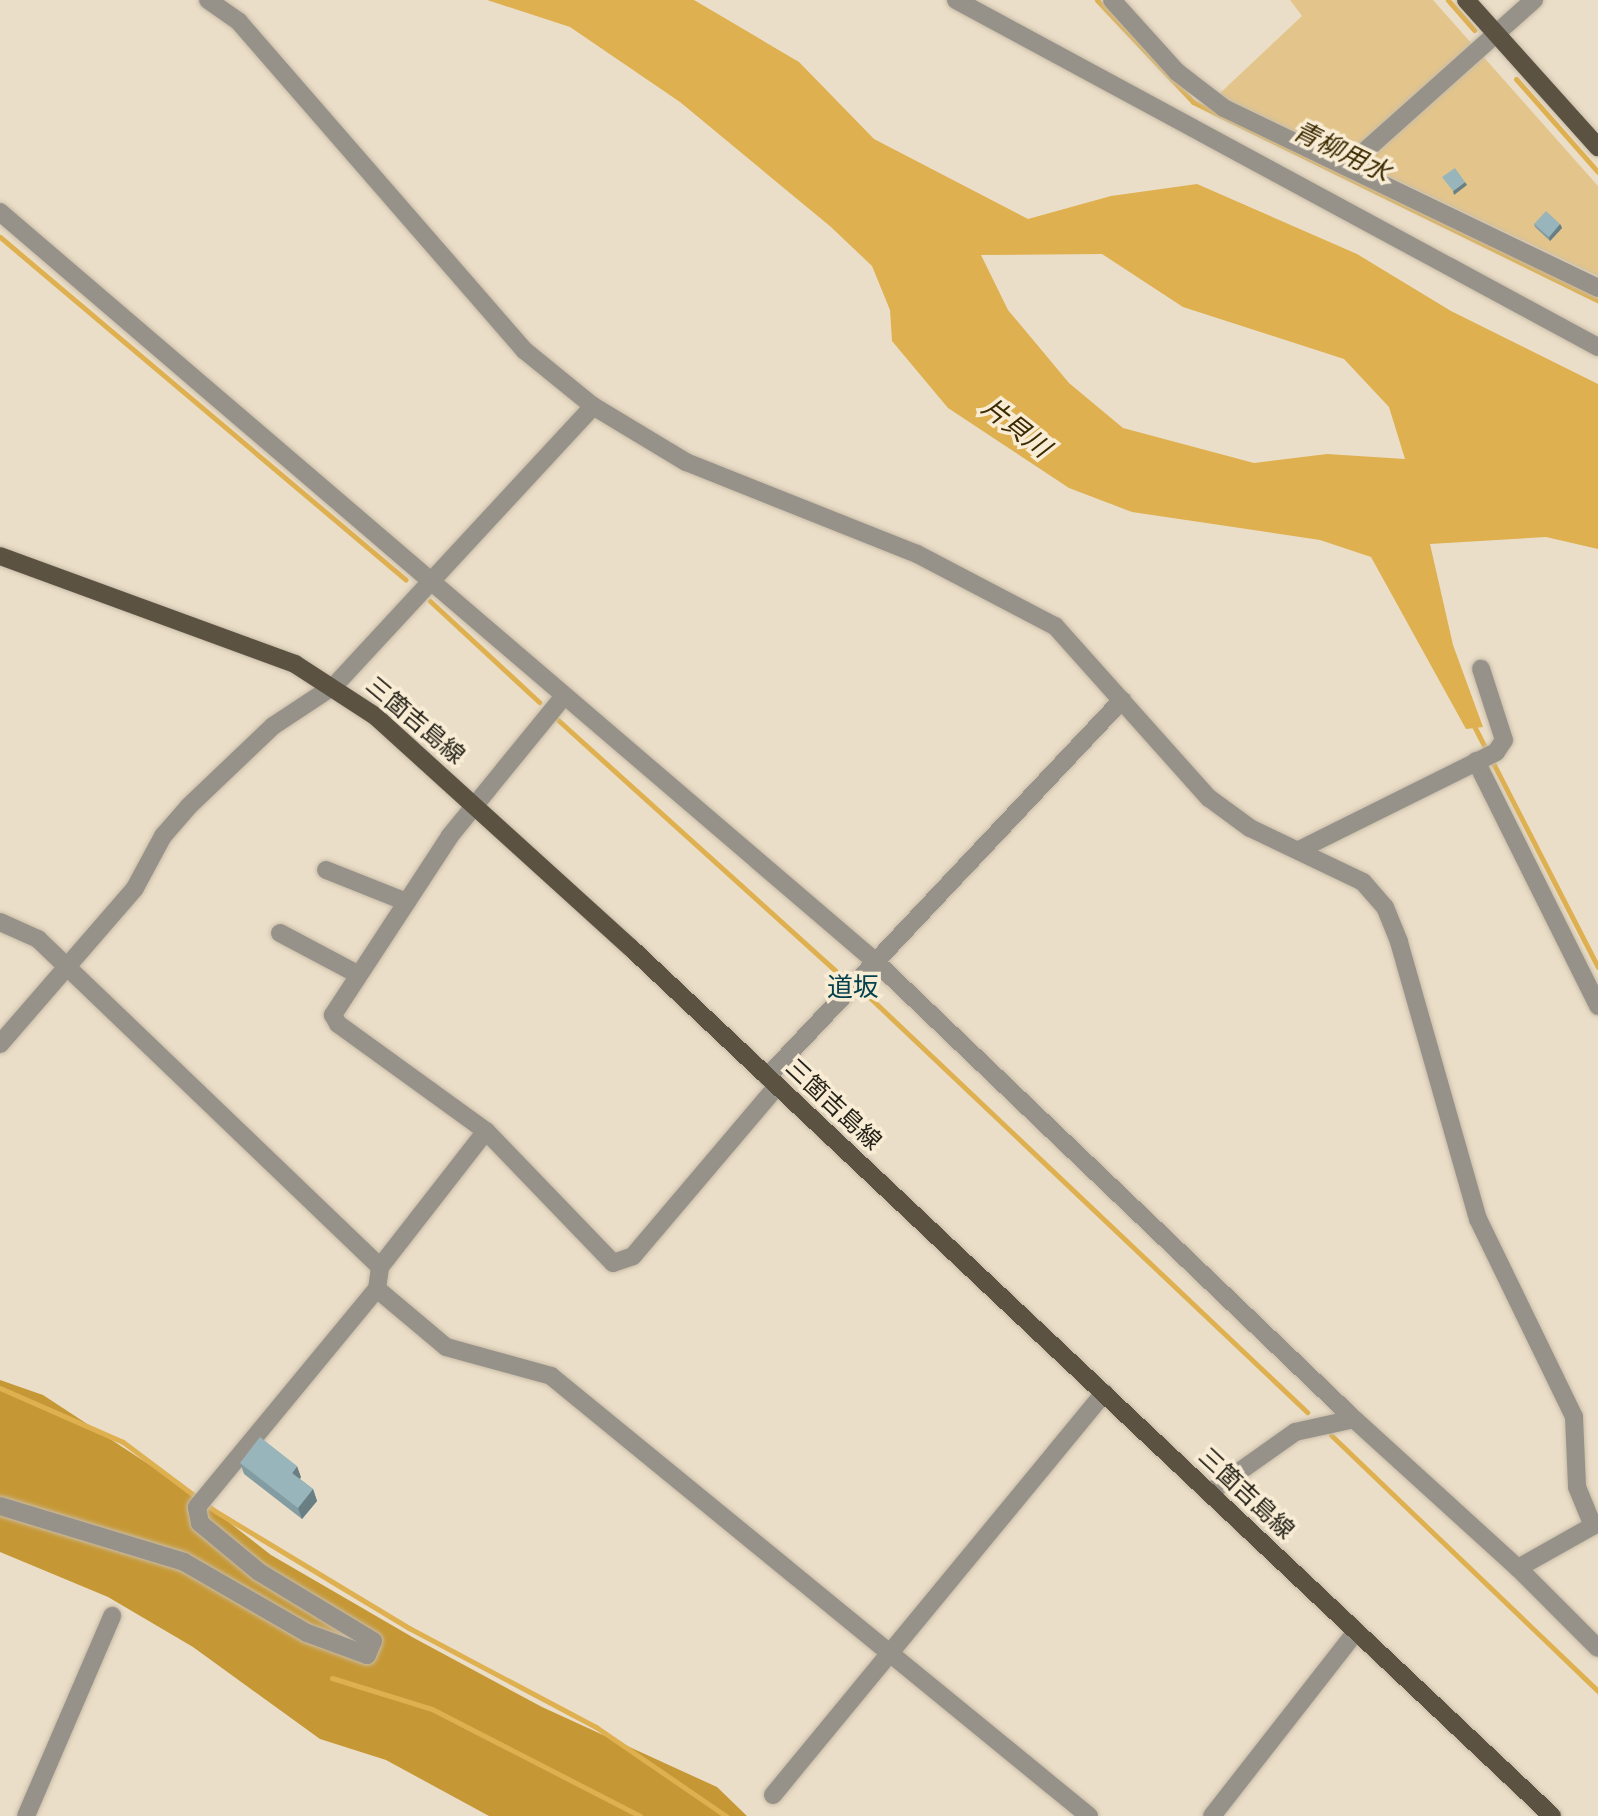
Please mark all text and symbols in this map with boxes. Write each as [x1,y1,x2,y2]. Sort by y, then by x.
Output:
water label: 青柳用水 [1287,116,1395,190]
water label: 片貝川 [975,393,1055,465]
street label: 三箇吉島線 [360,671,470,771]
district label: 道坂 [827,973,879,1005]
street label: 三箇吉島線 [779,1054,887,1156]
street label: 三箇吉島線 [1192,1443,1300,1545]

